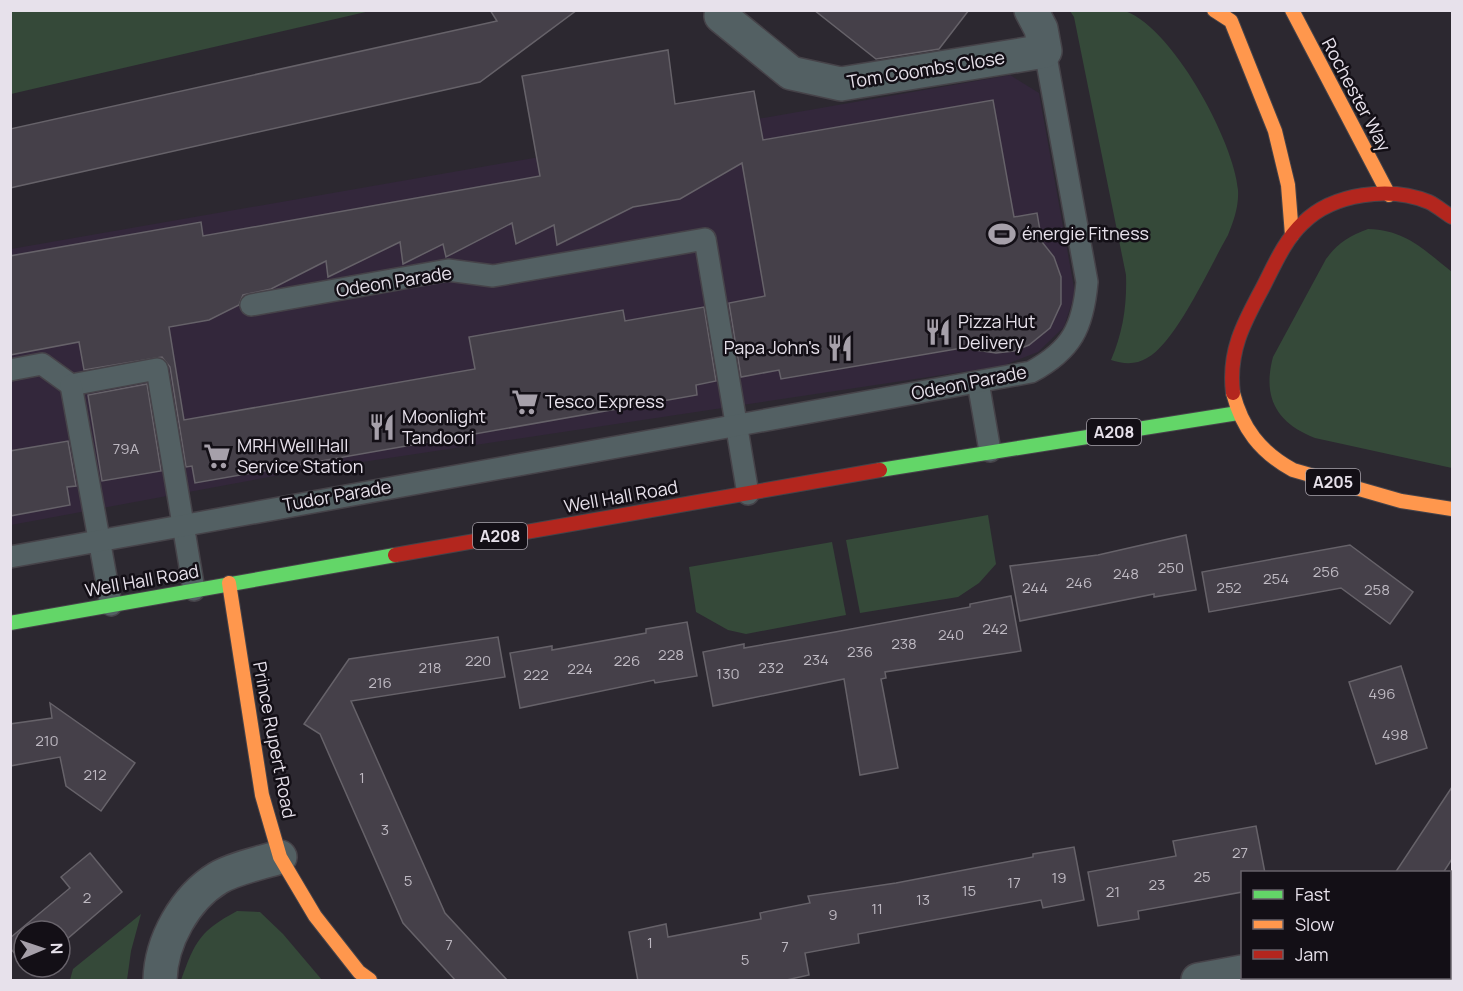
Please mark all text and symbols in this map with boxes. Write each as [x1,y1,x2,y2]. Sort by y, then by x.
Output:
street label: Rochester Way [1317,34,1397,156]
street label: Tom Coombs Close [845,45,1006,93]
sports icon: énergie Fitness [987,219,1017,249]
place label: énergie Fitness [1022,221,1149,245]
street label: Odeon Parade [334,260,453,302]
place label: Pizza Hut Delivery [958,309,1035,354]
restaurant icon: Pizza Hut Delivery [923,317,953,347]
restaurant icon: Papa John's [825,333,855,363]
place label: Papa John's [724,335,820,359]
street label: Odeon Parade [909,359,1028,405]
supermarket icon: Tesco Express [510,387,540,417]
place label: Tesco Express [545,389,664,413]
place label: Moonlight Tandoori [402,404,486,449]
restaurant icon: Moonlight Tandoori [367,412,397,442]
road number: A208 [1087,419,1141,445]
place label: MRH Well Hall Service Station [237,433,363,478]
house number: 79A [113,438,140,459]
supermarket icon: MRH Well Hall Service Station [202,441,232,471]
road number: A205 [1306,469,1360,495]
street label: Tudor Parade [281,474,393,516]
street label: Well Hall Road [562,474,680,518]
road number: A208 [473,523,527,549]
house number: 250 [1158,557,1184,578]
street label: Well Hall Road [83,558,201,602]
house number: 256 [1313,561,1339,582]
house number: 248 [1113,563,1139,584]
house number: 254 [1263,568,1289,589]
house number: 246 [1066,572,1092,593]
house number: 244 [1022,577,1048,598]
house number: 252 [1216,577,1242,598]
house number: 258 [1364,579,1390,600]
house number: 242 [982,618,1008,639]
house number: 240 [938,624,964,645]
house number: 238 [891,633,917,654]
house number: 236 [847,641,873,662]
house number: 228 [658,644,684,665]
house number: 234 [803,649,829,670]
house number: 220 [465,650,491,671]
house number: 226 [614,650,640,671]
house number: 218 [418,657,442,678]
house number: 232 [758,657,784,678]
house number: 224 [567,658,593,679]
street label: Prince Rupert Road [248,659,302,820]
house number: 130 [716,663,740,684]
house number: 222 [523,664,549,685]
house number: 216 [368,672,392,693]
house number: 496 [1368,683,1396,704]
house number: 498 [1382,724,1408,745]
house number: 210 [35,730,59,751]
house number: 212 [84,764,106,785]
house number: 1 [359,767,365,788]
house number: 3 [381,819,389,840]
house number: 27 [1232,842,1248,863]
house number: 25 [1193,866,1211,887]
house number: 19 [1051,867,1067,888]
house number: 5 [404,870,412,891]
legend [1241,871,1451,979]
house number: 17 [1007,872,1021,893]
house number: 23 [1149,874,1165,895]
house number: 15 [962,880,976,901]
house number: 21 [1106,881,1120,902]
text: Fast [1295,882,1330,906]
house number: 2 [83,887,91,908]
house number: 13 [916,889,930,910]
house number: 11 [871,898,883,919]
house number: 9 [828,904,838,925]
text: Slow [1295,912,1335,936]
north arrow [12,919,72,979]
house number: 1 [647,932,653,953]
house number: 7 [445,934,453,955]
house number: 7 [781,936,789,957]
text: N [46,942,68,955]
text: Jam [1295,942,1329,966]
house number: 5 [741,949,749,970]

